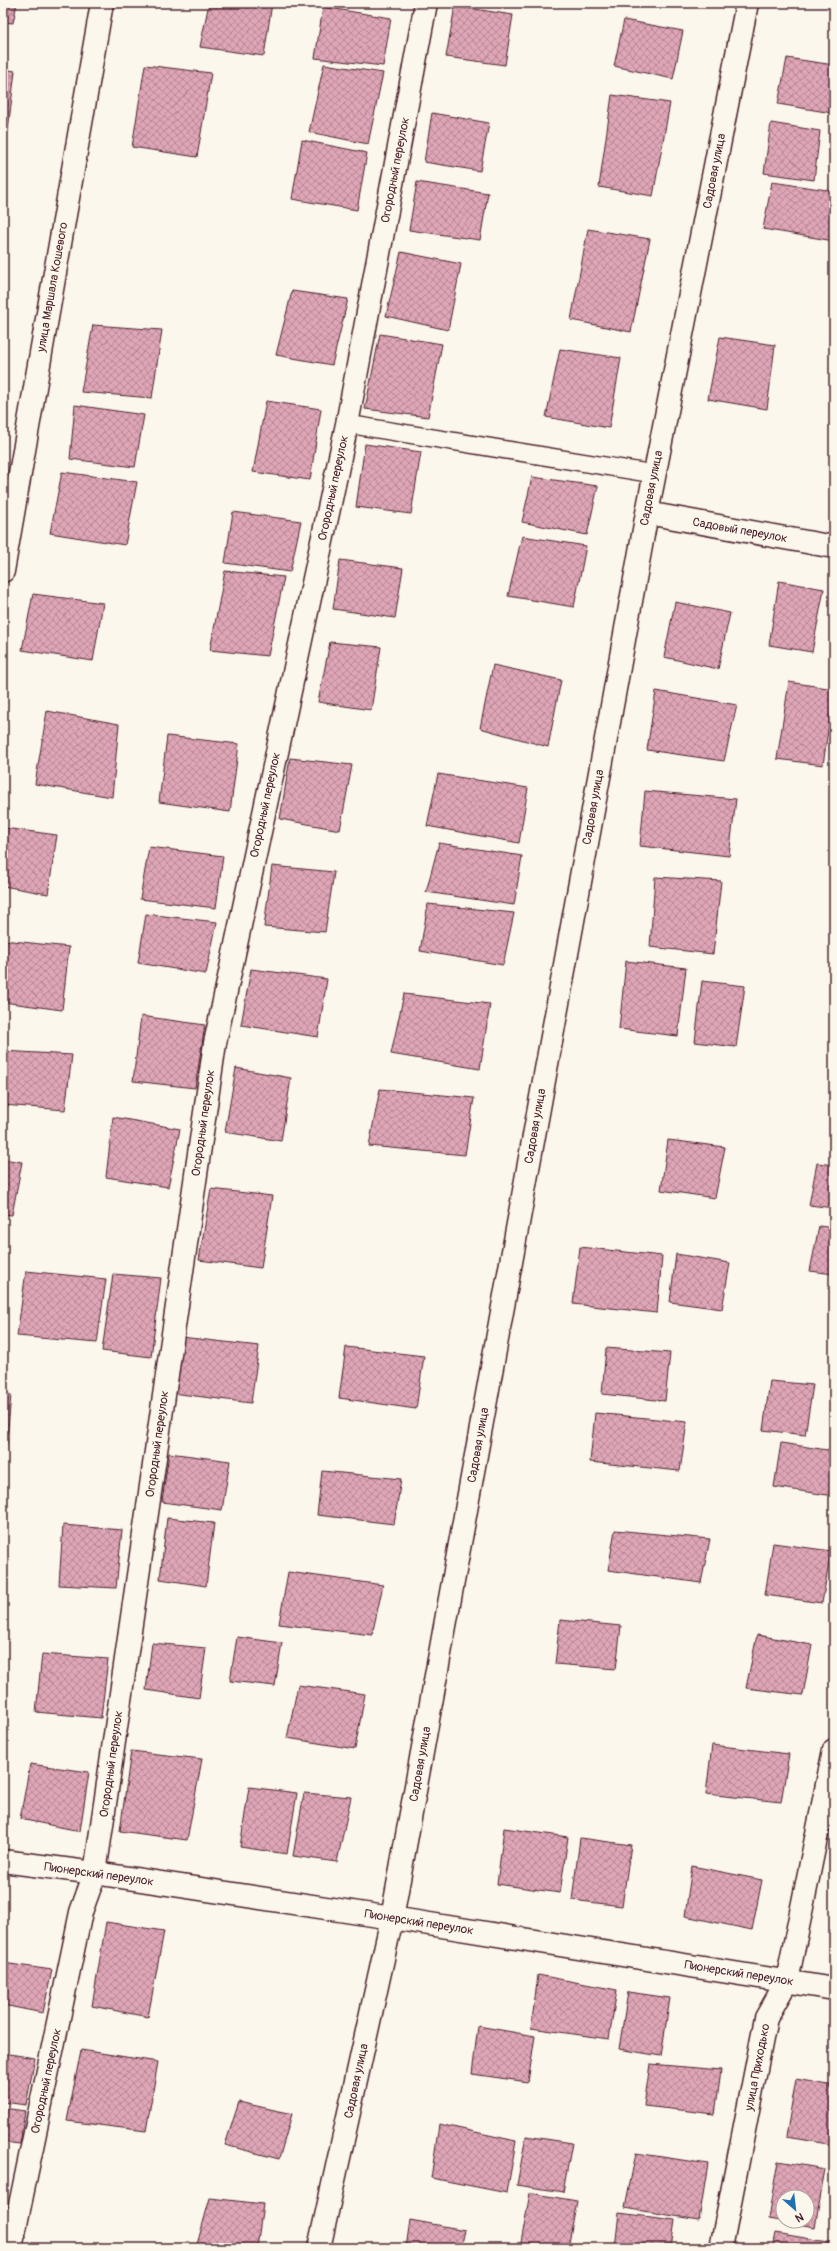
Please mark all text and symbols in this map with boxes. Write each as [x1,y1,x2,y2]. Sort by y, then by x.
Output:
street label: Огородный переулок [378,116,413,224]
street label: Садовая улица [700,132,729,210]
street label: улица Маршала Кошевого [34,220,71,354]
street label: Огородный переулок [315,434,352,542]
street label: Садовая улица [637,449,666,527]
street label: Садовый переулок [691,515,789,546]
street label: Огородный переулок [247,751,284,859]
street label: Садовая улица [579,768,608,846]
street label: Огородный переулок [189,1069,218,1177]
street label: Садовая улица [521,1087,550,1165]
street label: Огородный переулок [143,1390,172,1498]
street label: Садовая улица [464,1406,493,1484]
street label: Огородный переулок [97,1710,126,1818]
street label: Садовая улица [406,1725,435,1803]
street label: Пионерский переулок [43,1859,155,1890]
street label: Пионерский переулок [363,1906,475,1939]
street label: Пионерский переулок [683,1957,795,1990]
street label: улица Приходько [741,2022,773,2113]
street label: Огородный переулок [28,2027,65,2135]
street label: Садовая улица [341,2042,372,2120]
north arrow [775,2189,815,2229]
text: N [793,2210,806,2225]

